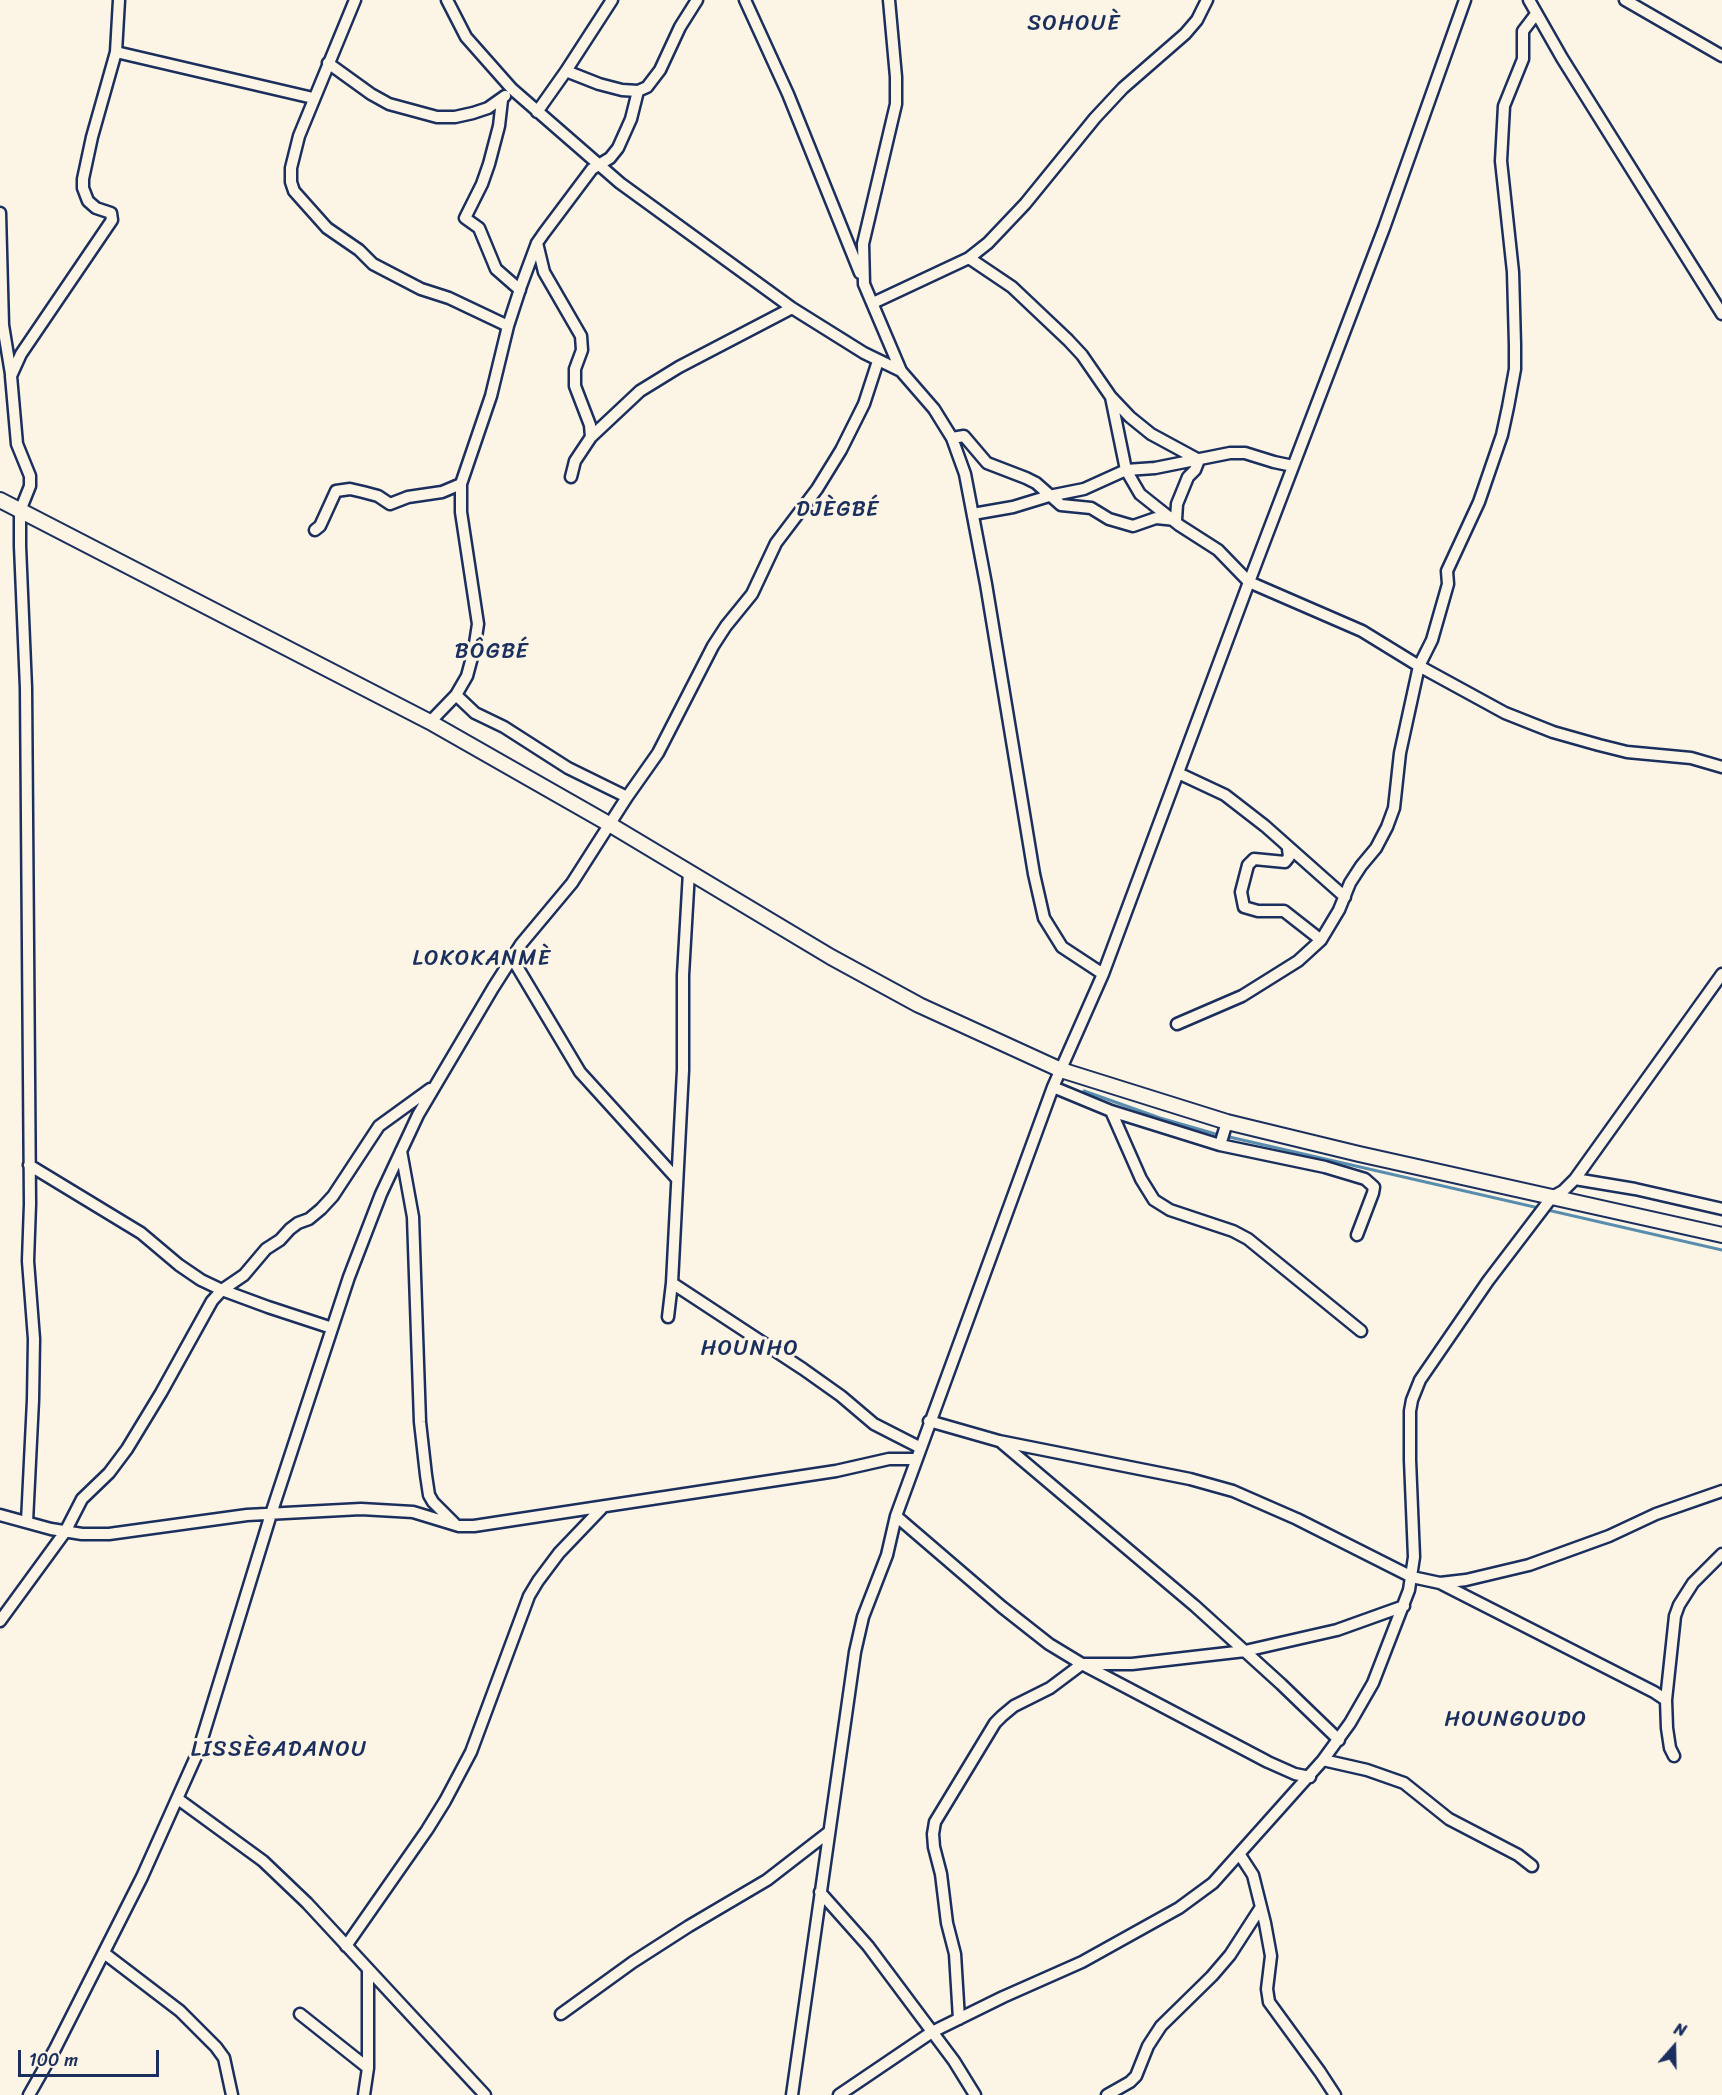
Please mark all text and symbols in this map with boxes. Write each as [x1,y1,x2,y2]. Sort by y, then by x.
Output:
district label: SOHOUÈ [1027,11,1121,37]
district label: DJÈGBÉ [796,497,880,523]
district label: BÔGBÉ [454,639,530,665]
district label: LOKOKANMÈ [412,946,552,972]
district label: HOUNHO [701,1336,799,1362]
district label: HOUNGOUDO [1444,1707,1588,1733]
district label: LISSÈGADANOU [192,1737,366,1763]
text: N [1670,2014,1690,2045]
north arrow [1644,2017,1704,2077]
scale bar [21,2038,162,2076]
text: 100 m [29,2044,78,2076]

